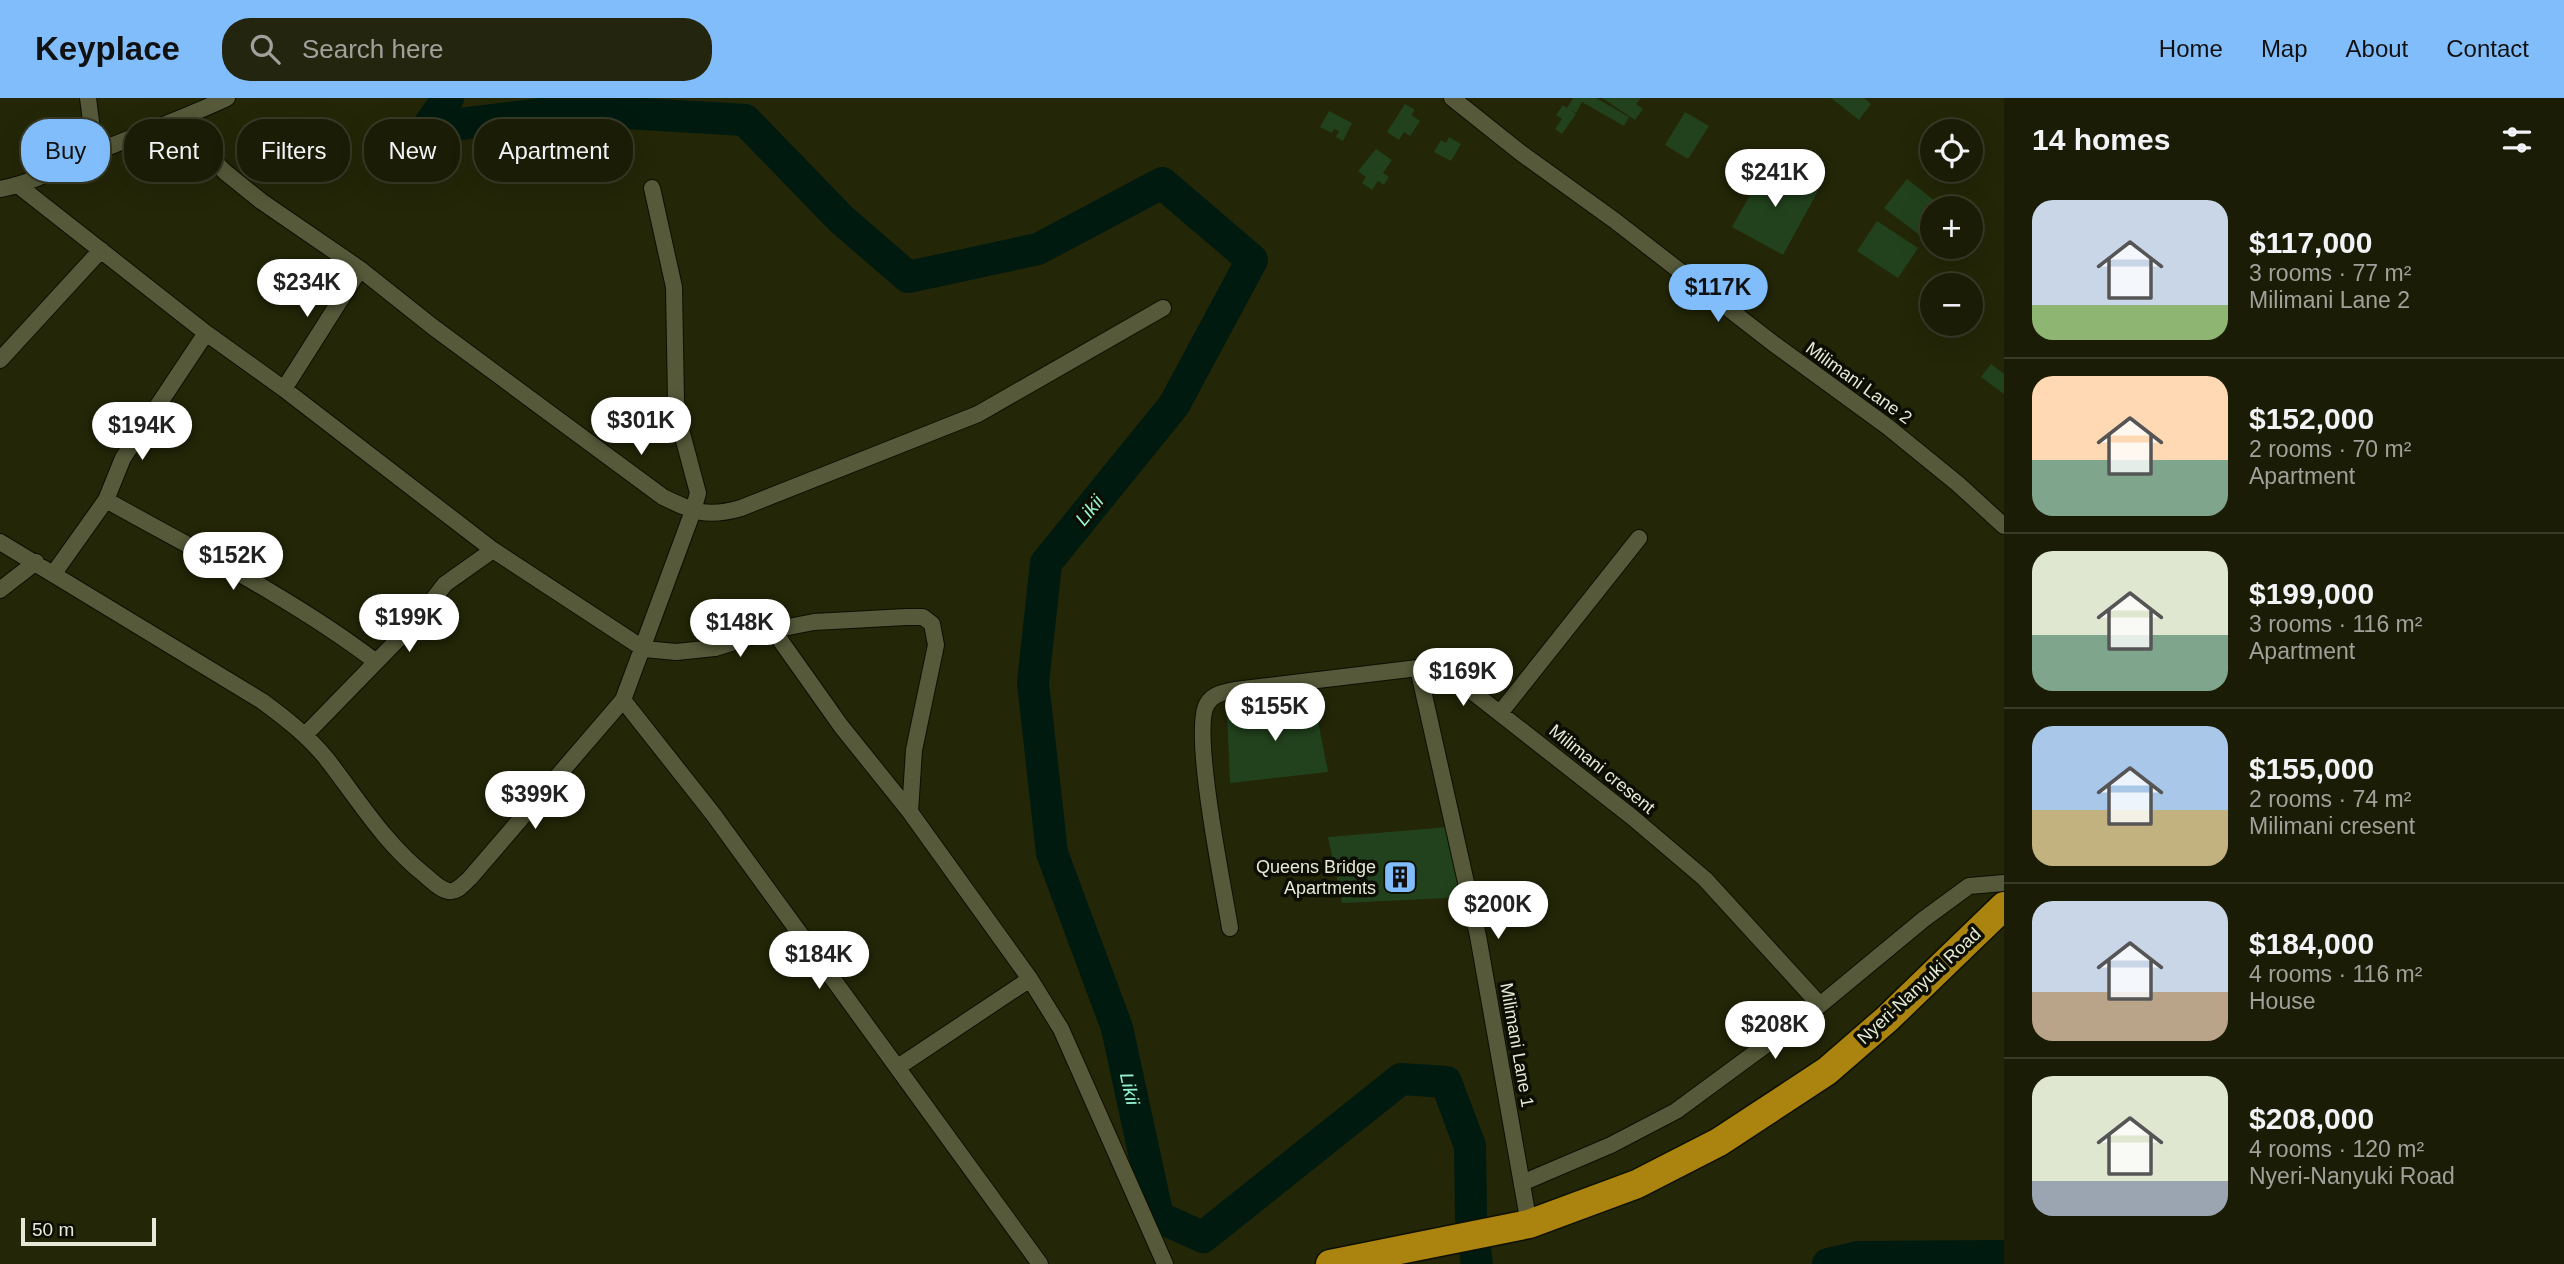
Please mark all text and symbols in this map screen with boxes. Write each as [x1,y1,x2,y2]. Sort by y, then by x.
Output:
search box [222,18,712,81]
text: Keyplace [35,30,180,67]
icon: search [246,30,284,68]
text: Search here [302,34,444,64]
text: Home [2159,35,2223,62]
text: Map [2261,35,2308,62]
text: About [2346,35,2408,62]
text: Contact [2446,35,2529,62]
chip: Buy [21,119,110,182]
chip: Rent [124,119,223,182]
chip: Filters [237,119,350,182]
chip: New [364,119,460,182]
chip: Apartment [474,119,633,182]
map controls [1920,119,1983,336]
button: locate [1920,119,1983,182]
icon: filters [2498,121,2536,159]
text: 14 homes [2032,123,2170,156]
pin: $241K [1726,150,1824,209]
text: $241K [1741,159,1809,185]
button: + [1920,196,1983,259]
text: $117,000 [2249,226,2372,259]
icon: home [2088,228,2172,312]
pin: $234K [258,260,356,319]
text: 3 rooms · 77 m² [2249,260,2411,286]
pin: $117K [1669,264,1767,324]
text: $234K [273,269,341,295]
button: − [1920,273,1983,336]
text: $117K [1685,274,1751,300]
text: Milimani Lane 2 [2249,287,2410,313]
street label: Milimani Lane 2 [1802,338,1916,428]
pin: $301K [592,398,690,457]
pin: $194K [93,402,191,462]
text: $152,000 [2249,402,2374,435]
icon: home [2088,404,2172,488]
text: $301K [607,407,675,433]
text: $194K [108,412,176,438]
text: 2 rooms · 70 m² [2249,436,2411,462]
text: Apartment [2249,463,2355,489]
water label: Likii [1071,490,1108,530]
pin: $152K [184,532,282,592]
text: $152K [199,542,267,568]
text: $199,000 [2249,577,2374,610]
icon: home [2088,579,2172,663]
pin: $199K [360,594,458,654]
pin: $148K [691,600,789,659]
text: $199K [375,604,443,630]
text: $148K [706,609,774,635]
text: 3 rooms · 116 m² [2249,611,2422,637]
text: Apartment [2249,638,2355,664]
pin: $169K [1414,648,1512,708]
text: $169K [1429,658,1497,684]
pin: $155K [1226,684,1324,743]
text: $155K [1241,693,1309,719]
street label: Milimani cresent [1545,720,1659,818]
text: $155,000 [2249,752,2374,785]
icon: home [2088,754,2172,838]
pin: $399K [486,772,584,831]
text: $399K [501,781,569,807]
text: 2 rooms · 74 m² [2249,786,2411,812]
text: Milimani cresent [2249,813,2415,839]
place label: Queens Bridge Apartments [1256,857,1376,898]
building icon: Queens Bridge Apartments [1381,858,1419,896]
pin: $200K [1449,882,1547,941]
text: $200K [1464,891,1532,917]
street label: Nyeri-Nanyuki Road [1853,924,1985,1048]
text: $184,000 [2249,927,2374,960]
icon: home [2088,929,2172,1013]
pin: $184K [770,932,868,991]
text: $184K [785,941,853,967]
text: 4 rooms · 116 m² [2249,961,2422,987]
street label: Milimani Lane 1 [1496,981,1538,1109]
text: House [2249,988,2315,1014]
pin: $208K [1726,1002,1824,1061]
text: $208K [1741,1011,1809,1037]
water label: Likii [1116,1071,1144,1108]
text: $208,000 [2249,1102,2374,1135]
icon: home [2088,1104,2172,1188]
text: 4 rooms · 120 m² [2249,1136,2424,1162]
text: Nyeri-Nanyuki Road [2249,1163,2455,1189]
scale bar [21,1215,156,1247]
text: 50 m [32,1219,74,1240]

